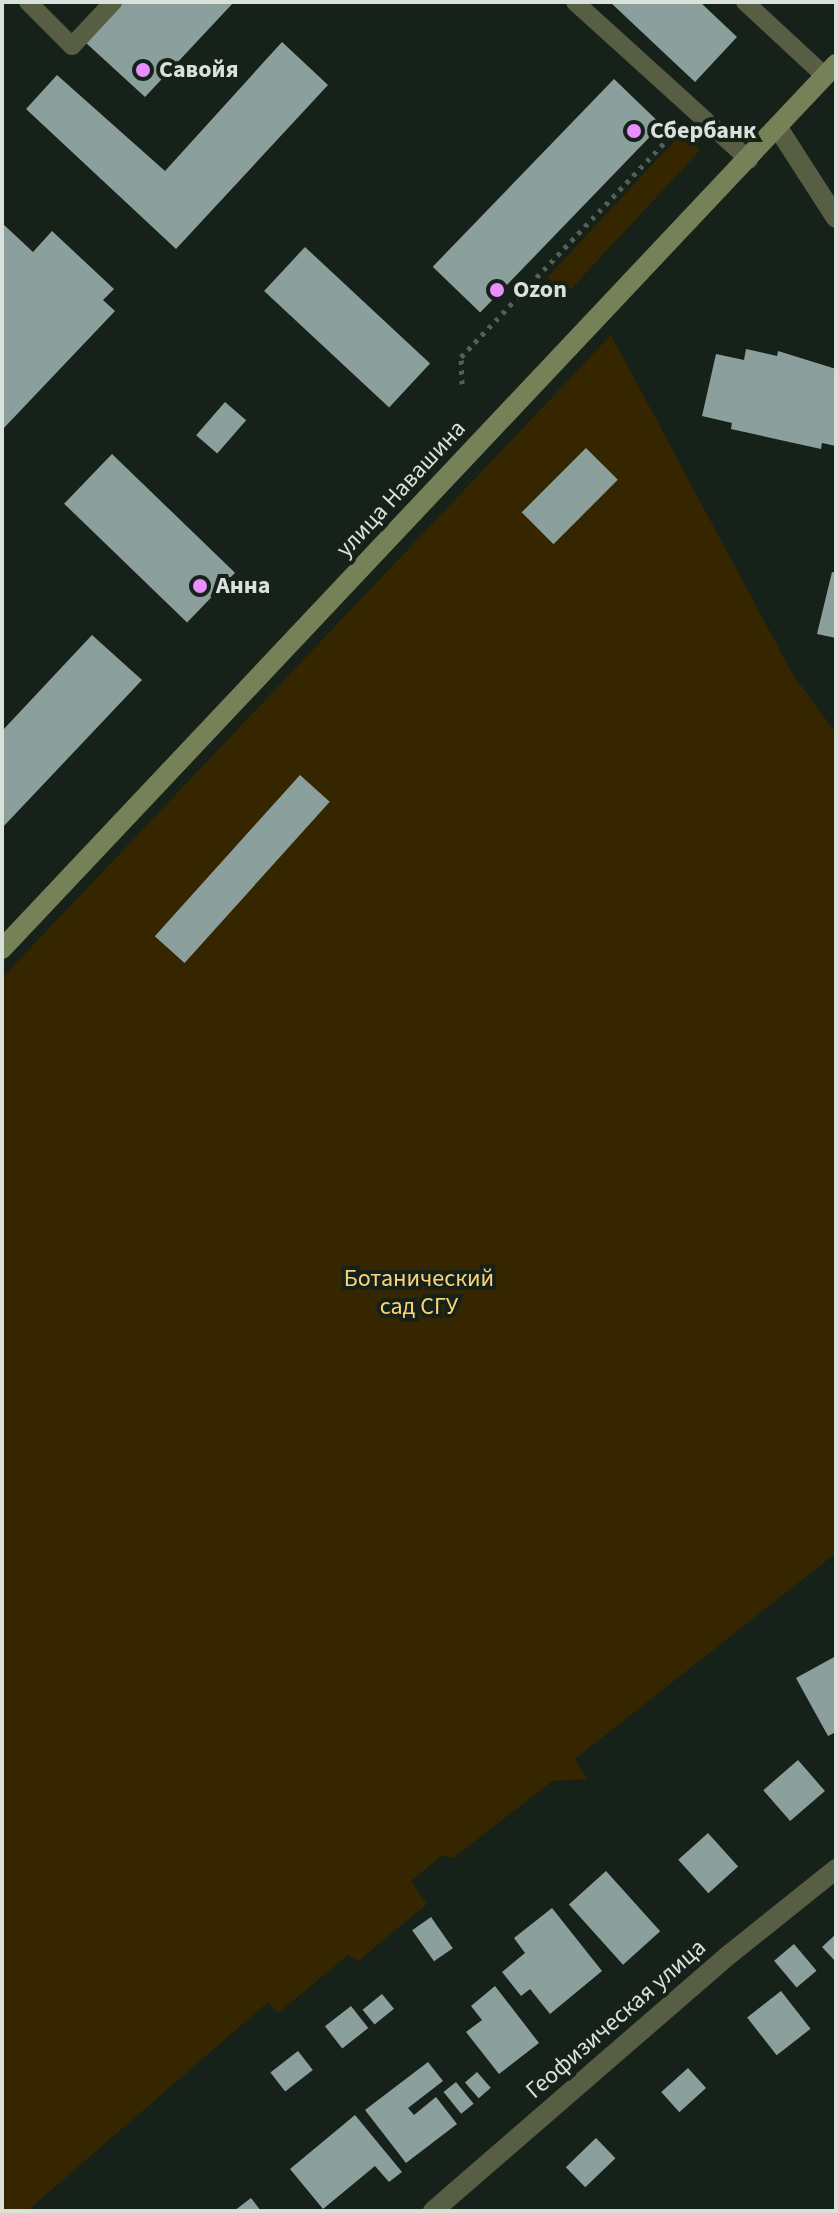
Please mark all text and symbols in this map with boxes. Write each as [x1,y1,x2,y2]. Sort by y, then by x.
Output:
place label: Савойя [159,56,239,84]
marker: Савойя [134,61,152,79]
place label: Сбербанк [650,117,756,145]
marker: Сбербанк [625,122,643,140]
place label: Ozon [513,276,567,304]
marker: Ozon [488,281,506,299]
street label: улица Навашина [330,415,472,563]
place label: Анна [216,572,270,600]
marker: Анна [191,577,209,595]
park label: Ботанический сад СГУ [344,1265,494,1321]
street label: Геофизическая улица [520,1933,712,2105]

